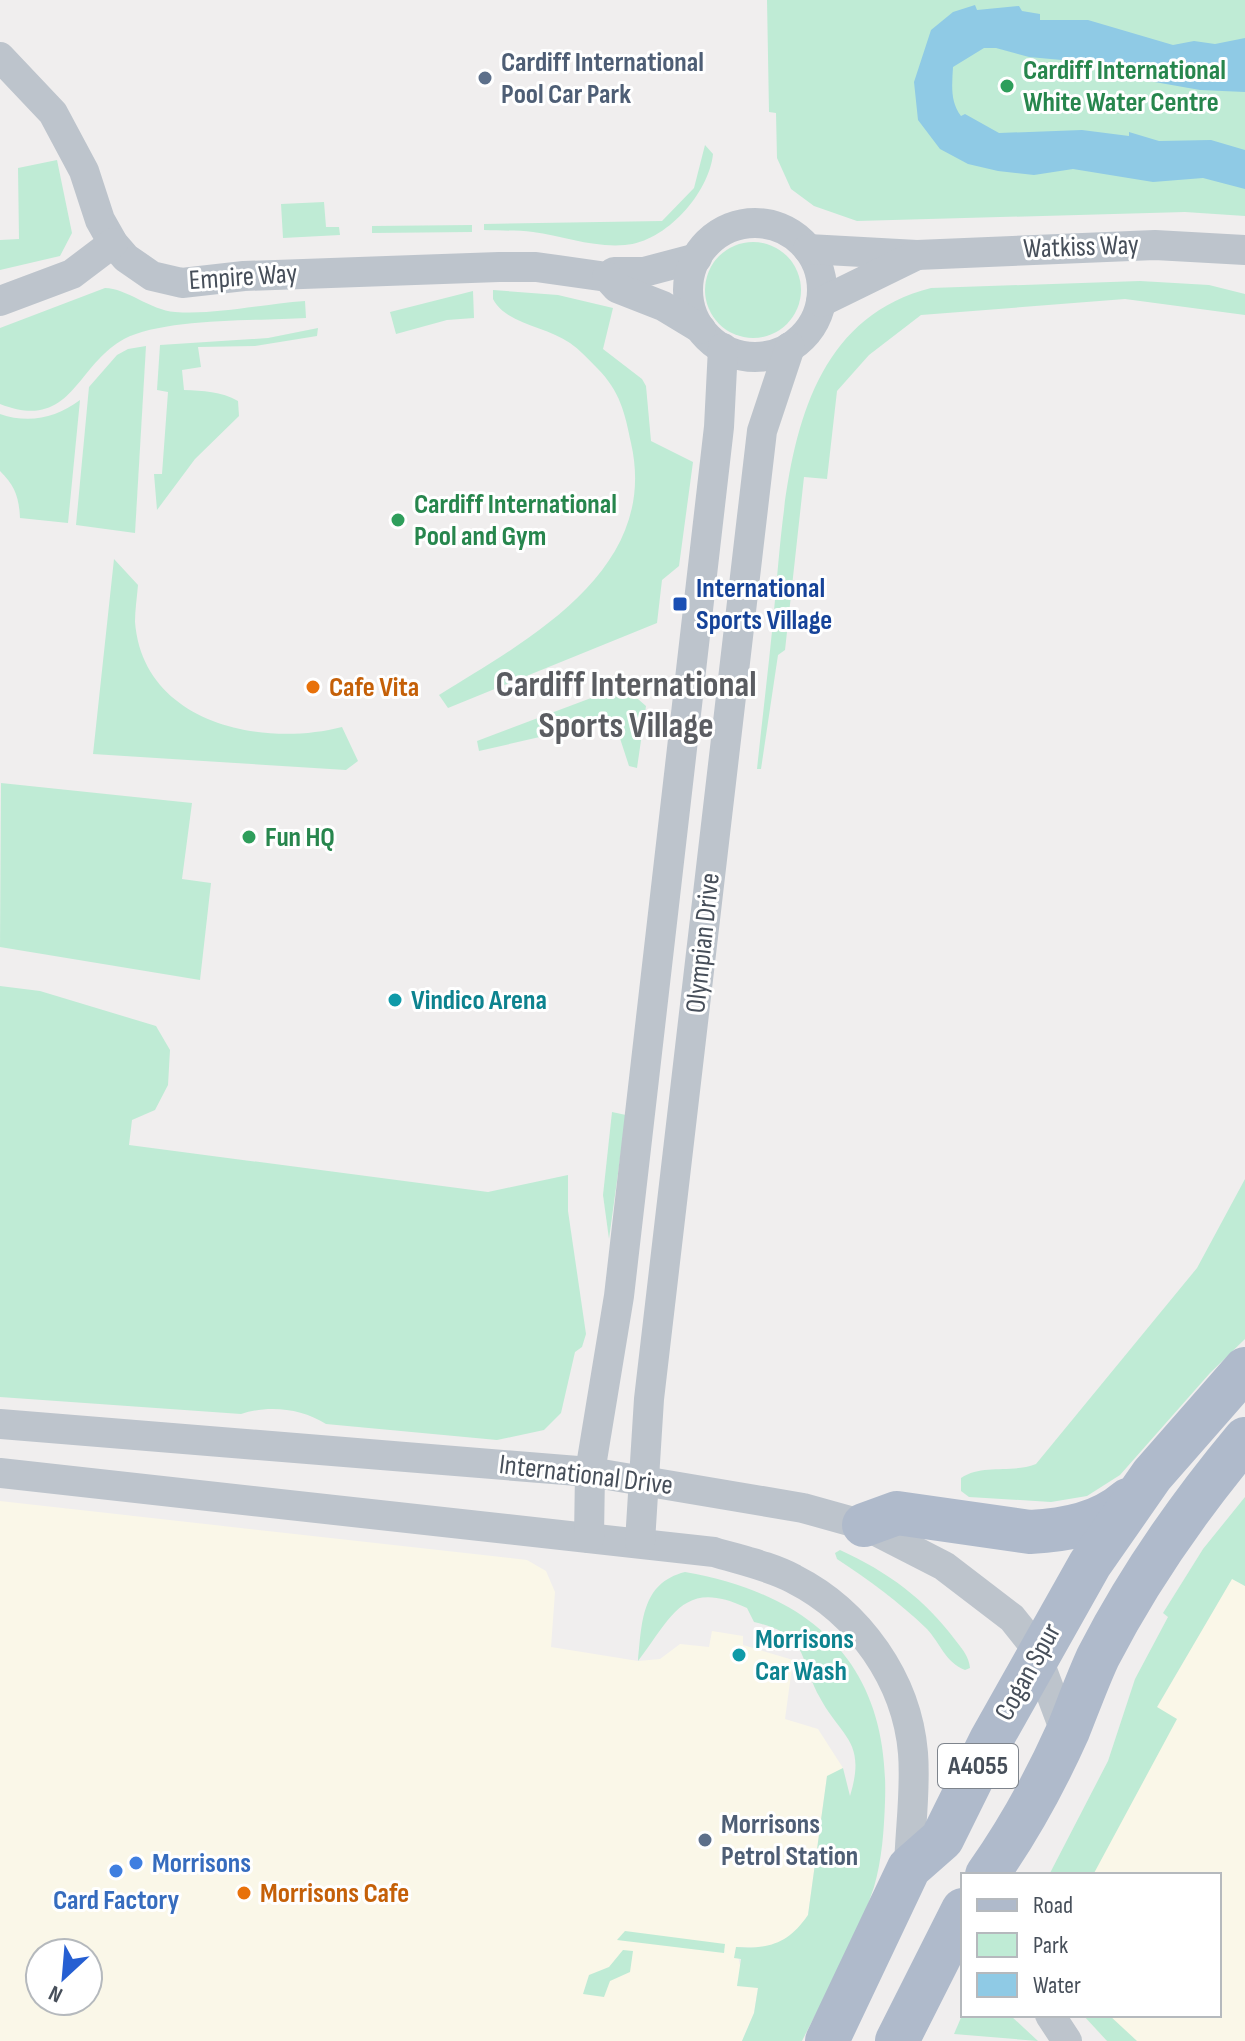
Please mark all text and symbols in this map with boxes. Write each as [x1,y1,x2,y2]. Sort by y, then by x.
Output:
place label: Cardiff International Pool Car Park [501,46,704,111]
place label: Cardiff International White Water Centre [1023,54,1226,119]
marker: Cardiff International Pool Car Park [476,69,494,87]
marker: Cardiff International White Water Centre [998,77,1016,95]
street label: Watkiss Way [1023,228,1140,266]
street label: Empire Way [188,257,298,297]
place label: Cardiff International Pool and Gym [414,488,617,553]
marker: Cardiff International Pool and Gym [389,511,407,529]
place label: International Sports Village [696,572,832,637]
marker: International Sports Village [671,595,689,613]
district label: Cardiff International Sports Village [496,664,756,748]
place label: Cafe Vita [329,671,419,704]
marker: Cafe Vita [304,678,322,696]
place label: Fun HQ [265,821,335,854]
marker: Fun HQ [240,828,258,846]
street label: Olympian Drive [679,871,727,1015]
place label: Vindico Arena [411,984,547,1017]
marker: Vindico Arena [386,991,404,1009]
street label: International Drive [497,1448,675,1502]
street label: Cogan Spur [988,1618,1068,1726]
place label: Morrisons Car Wash [755,1623,854,1688]
marker: Morrisons Car Wash [730,1646,748,1664]
road number: A4055 [938,1744,1018,1788]
place label: Morrisons Petrol Station [721,1808,858,1873]
marker: Morrisons Petrol Station [696,1831,714,1849]
place label: Morrisons [152,1847,251,1880]
marker: Morrisons [127,1854,145,1872]
marker: Card Factory [107,1862,125,1880]
legend [961,1873,1221,2017]
place label: Morrisons Cafe [260,1877,409,1910]
place label: Card Factory [53,1884,179,1917]
marker: Morrisons Cafe [235,1884,253,1902]
text: Road [1033,1891,1073,1920]
text: Park [1033,1931,1068,1960]
north arrow [24,1937,104,2017]
text: Water [1033,1971,1081,2000]
text: N [45,1979,67,2008]

